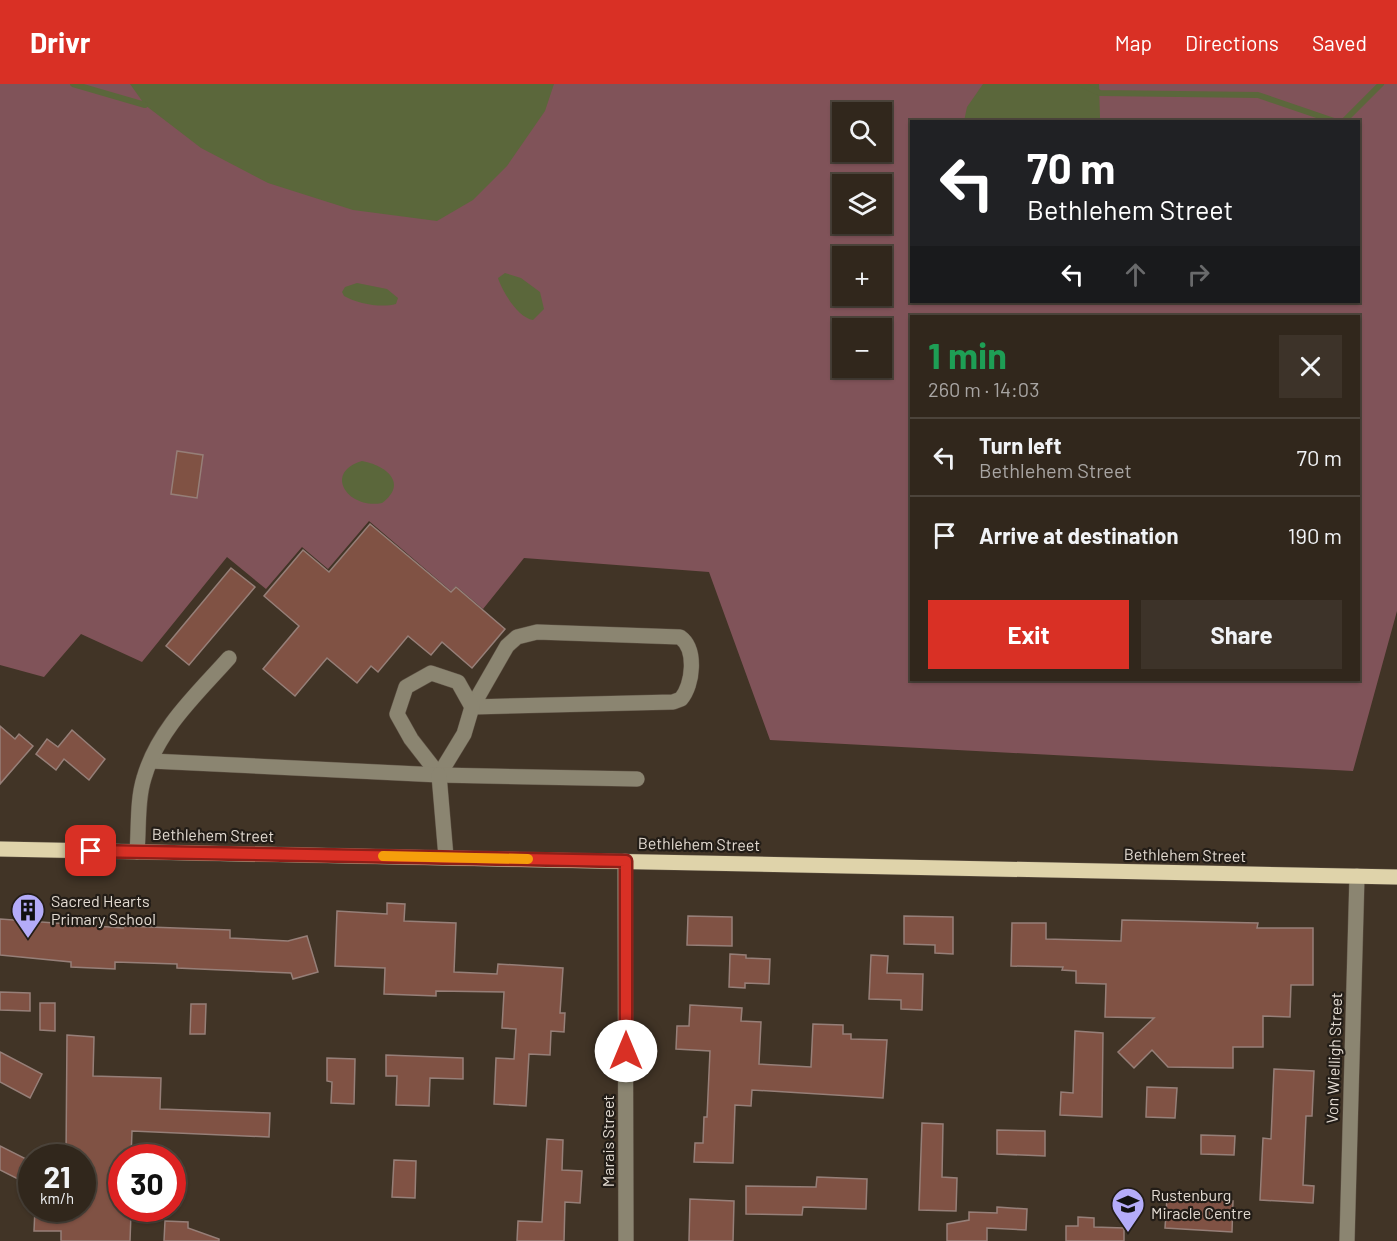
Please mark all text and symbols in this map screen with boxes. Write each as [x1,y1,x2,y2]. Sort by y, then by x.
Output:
text: Drivr [30,25,90,59]
text: Map [1115,30,1152,55]
text: Directions [1185,30,1279,55]
text: Saved [1312,30,1367,55]
map controls [832,102,892,378]
button: search [832,102,892,162]
text: 70 m [1027,142,1115,192]
icon: left [928,144,1006,222]
button: layers [832,174,892,234]
text: Bethlehem Street [1027,193,1233,225]
button: + [832,246,892,306]
icon: left [1056,258,1089,291]
icon: ahead [1119,258,1152,291]
icon: right [1182,258,1215,291]
button: − [832,318,892,378]
text: 1 min [928,333,1007,376]
button: close [1279,335,1342,398]
text: 260 m · 14:03 [928,377,1039,401]
text: Turn left [979,432,1062,458]
icon: left [928,441,961,474]
text: 70 m [1297,444,1342,470]
text: Bethlehem Street [979,458,1132,482]
icon: arrive [928,519,961,552]
text: Arrive at destination [979,522,1178,548]
text: 190 m [1288,522,1342,548]
button: Exit [928,600,1129,669]
button: Share [1141,600,1342,669]
street label: Bethlehem Street [152,824,274,845]
pin [65,825,116,876]
street label: Bethlehem Street [638,833,760,854]
icon: arrive [74,834,107,867]
street label: Bethlehem Street [1124,844,1246,865]
place label: Sacred Hearts Primary School [51,891,156,928]
building icon: Sacred Hearts Primary School [10,892,46,939]
street label: Von Wielligh Street [1322,992,1345,1124]
position arrow [594,1019,658,1083]
street label: Marais Street [598,1095,617,1187]
speed limit sign: 30 [108,1144,186,1222]
text: 21 [43,1158,71,1194]
place label: Rustenburg Miracle Centre [1151,1185,1251,1222]
school or university icon: Rustenburg Miracle Centre [1110,1186,1146,1233]
text: km/h [40,1189,74,1207]

